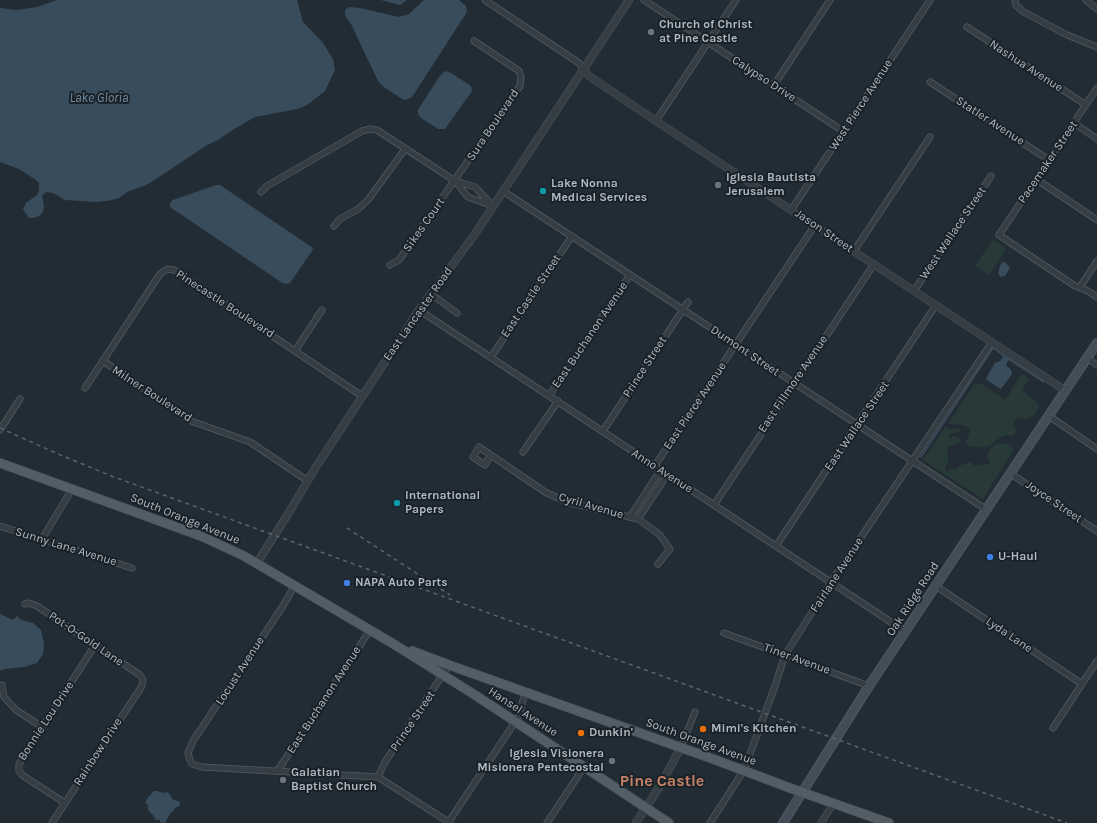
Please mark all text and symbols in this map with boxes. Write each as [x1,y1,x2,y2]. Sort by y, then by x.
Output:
place label: Church of Christ at Pine Castle [659,18,752,46]
marker: Church of Christ at Pine Castle [646,27,656,37]
street label: Nashua Avenue [987,37,1065,95]
street label: Calypso Drive [729,53,799,105]
street label: West Pierce Avenue [826,57,896,153]
street label: Sura Boulevard [464,86,522,164]
water label: Lake Gloria [69,90,129,106]
street label: Statler Avenue [953,93,1027,149]
street label: Pacemaker Street [1015,118,1081,206]
place label: Iglesia Bautista Jerusalem [726,171,816,199]
place label: Lake Nonna Medical Services [551,177,647,205]
marker: Iglesia Bautista Jerusalem [713,180,723,190]
street label: West Wallace Street [917,184,989,282]
marker: Lake Nonna Medical Services [538,186,548,196]
street label: Sikes Court [400,195,448,255]
street label: Jason Street [792,206,856,256]
street label: East Castle Street [498,252,564,340]
street label: East Lancaster Road [380,264,456,364]
street label: Pinecastle Boulevard [173,267,277,341]
street label: East Buchanon Avenue [549,279,631,391]
street label: Dumont Street [708,323,782,379]
street label: East Fillmore Avenue [755,333,831,435]
street label: Prince Street [620,334,670,400]
street label: East Pierce Avenue [660,360,730,452]
street label: Milner Boulevard [109,363,195,425]
street label: East Wallace Street [822,378,892,474]
street label: Anno Avenue [629,446,695,496]
street label: Joyce Street [1023,478,1085,526]
place label: International Papers [405,489,480,517]
street label: South Orange Avenue [128,490,242,548]
street label: Cyril Avenue [557,490,625,522]
marker: International Papers [392,498,402,508]
street label: Sunny Lane Avenue [13,525,119,569]
street label: Fairlane Avenue [807,535,867,615]
place label: U-Haul [998,550,1037,564]
marker: U-Haul [985,552,995,562]
street label: Oak Ridge Road [884,559,942,639]
place label: NAPA Auto Parts [355,576,447,590]
marker: NAPA Auto Parts [342,578,352,588]
street label: Pot-O-Gold Lane [46,609,126,669]
street label: Lyda Lane [983,614,1035,656]
street label: Locust Avenue [213,634,267,708]
street label: Tiner Avenue [762,640,832,678]
street label: East Buchanon Avenue [284,644,364,756]
street label: Bonnie Lou Drive [15,679,77,763]
street label: Hansel Avenue [486,684,560,740]
street label: Prince Street [387,688,439,754]
street label: Rainbow Drive [71,715,125,789]
street label: South Orange Avenue [644,715,758,769]
place label: Mimi's Kitchen [711,722,796,736]
marker: Mimi's Kitchen [698,724,708,734]
place label: Dunkin' [589,726,633,740]
marker: Dunkin' [576,728,586,738]
place label: Iglesia Visionera Misionera Pentecostal [477,747,604,775]
marker: Iglesia Visionera Misionera Pentecostal [607,756,617,766]
place label: Galatian Baptist Church [291,766,377,794]
district label: Pine Castle [620,771,704,791]
marker: Galatian Baptist Church [278,775,288,785]

